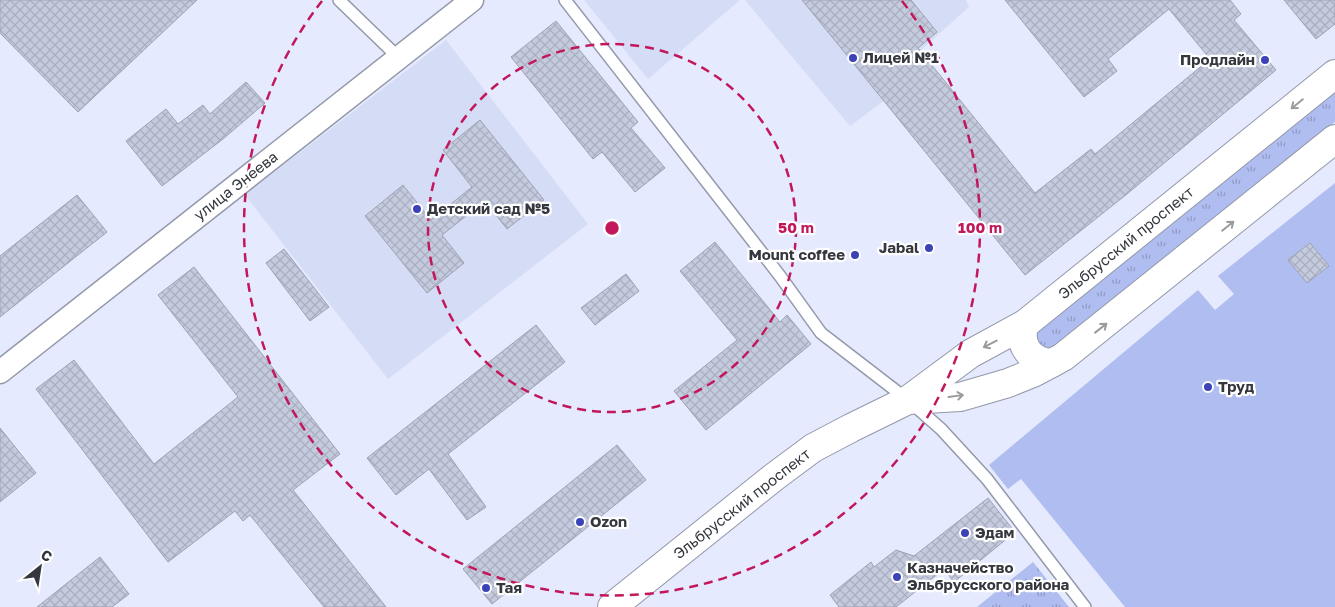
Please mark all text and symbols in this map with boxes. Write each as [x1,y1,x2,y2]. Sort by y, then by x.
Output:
place label: Лицей №1 [863,48,939,66]
place label: Продлайн [1180,50,1255,68]
marker: Лицей №1 [847,52,859,64]
marker: Продлайн [1259,54,1271,66]
one-way arrow [1291,99,1304,110]
street label: улица Энеева [190,147,281,224]
street label: Эльбрусский проспект [1054,182,1197,302]
place label: Детский сад №5 [427,199,550,217]
marker: Детский сад №5 [411,203,423,215]
text: 50 m [778,218,814,236]
text: 100 m [958,218,1002,236]
centre of rings [603,219,621,237]
one-way arrow [1221,220,1234,231]
place label: Jabal [879,238,919,256]
marker: Jabal [923,242,935,254]
place label: Mount coffee [748,245,845,263]
marker: Mount coffee [849,249,861,261]
one-way arrow [1094,322,1107,333]
one-way arrow [983,340,998,349]
place label: Труд [1218,377,1255,395]
marker: Труд [1202,381,1214,393]
one-way arrow [948,391,964,401]
street label: Эльбрусский проспект [669,444,814,562]
place label: Ozon [590,512,627,530]
marker: Ozon [574,516,586,528]
place label: Эдам [975,523,1014,541]
marker: Эдам [959,527,971,539]
north arrow [15,542,65,592]
text: С [38,545,55,565]
place label: Казначейство Эльбрусского района [907,558,1070,593]
marker: Казначейство Эльбрусского района [891,571,903,583]
place label: Тая [496,578,522,596]
marker: Тая [480,582,492,594]

